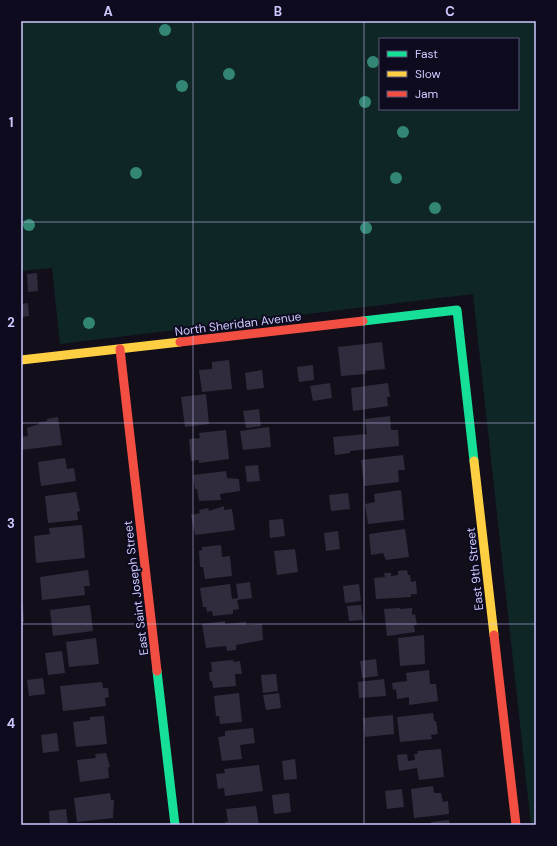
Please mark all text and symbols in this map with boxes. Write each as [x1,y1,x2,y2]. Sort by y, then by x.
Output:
text: A [103,3,113,20]
text: B [274,3,282,20]
text: C [445,3,455,20]
legend [379,38,519,110]
text: Fast [415,46,438,62]
text: Slow [415,66,441,82]
text: Jam [415,86,438,102]
text: 1 [9,114,13,131]
street label: North Sheridan Avenue [174,308,302,340]
text: 2 [7,314,15,331]
text: 3 [7,515,15,532]
street label: East Saint Joseph Street [120,519,152,656]
street label: East 9th Street [463,526,487,611]
text: 4 [7,715,15,732]

